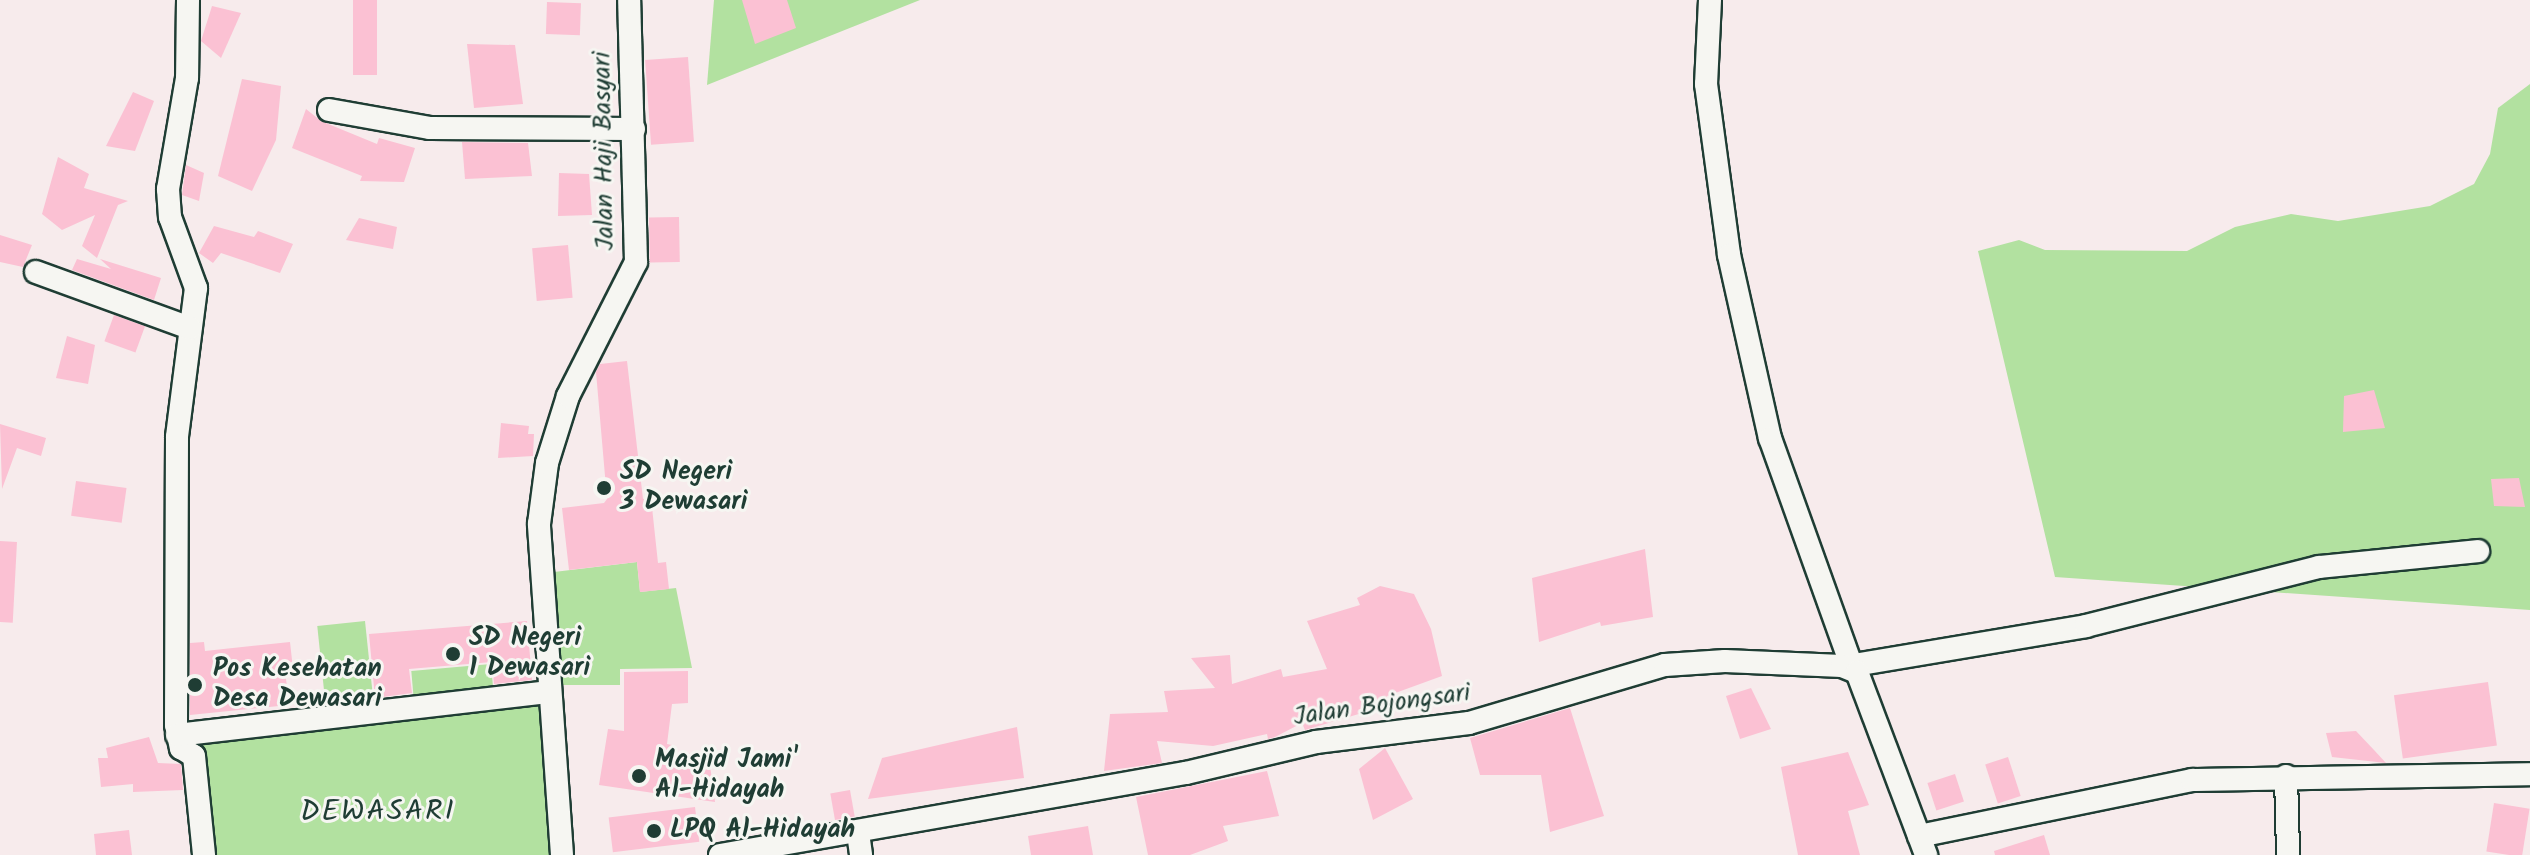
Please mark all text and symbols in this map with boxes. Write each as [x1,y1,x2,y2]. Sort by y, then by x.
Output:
street label: Jalan Haji Basyari [588,51,622,251]
place label: SD Negeri 3 Dewasari [620,457,748,518]
marker: SD Negeri 3 Dewasari [595,479,613,497]
place label: SD Negeri 1 Dewasari [469,623,590,684]
marker: SD Negeri 1 Dewasari [444,645,462,663]
place label: Pos Kesehatan Desa Dewasari [213,654,382,716]
marker: Pos Kesehatan Desa Dewasari [184,674,206,696]
street label: Jalan Bojongsari [1292,678,1472,734]
place label: Masjid Jami' Al-Hidayah [655,745,797,806]
marker: Masjid Jami' Al-Hidayah [630,767,648,785]
district label: DEWASARI [300,794,456,830]
place label: LPQ Al-Hidayah [670,815,855,847]
marker: LPQ Al-Hidayah [645,822,663,840]

